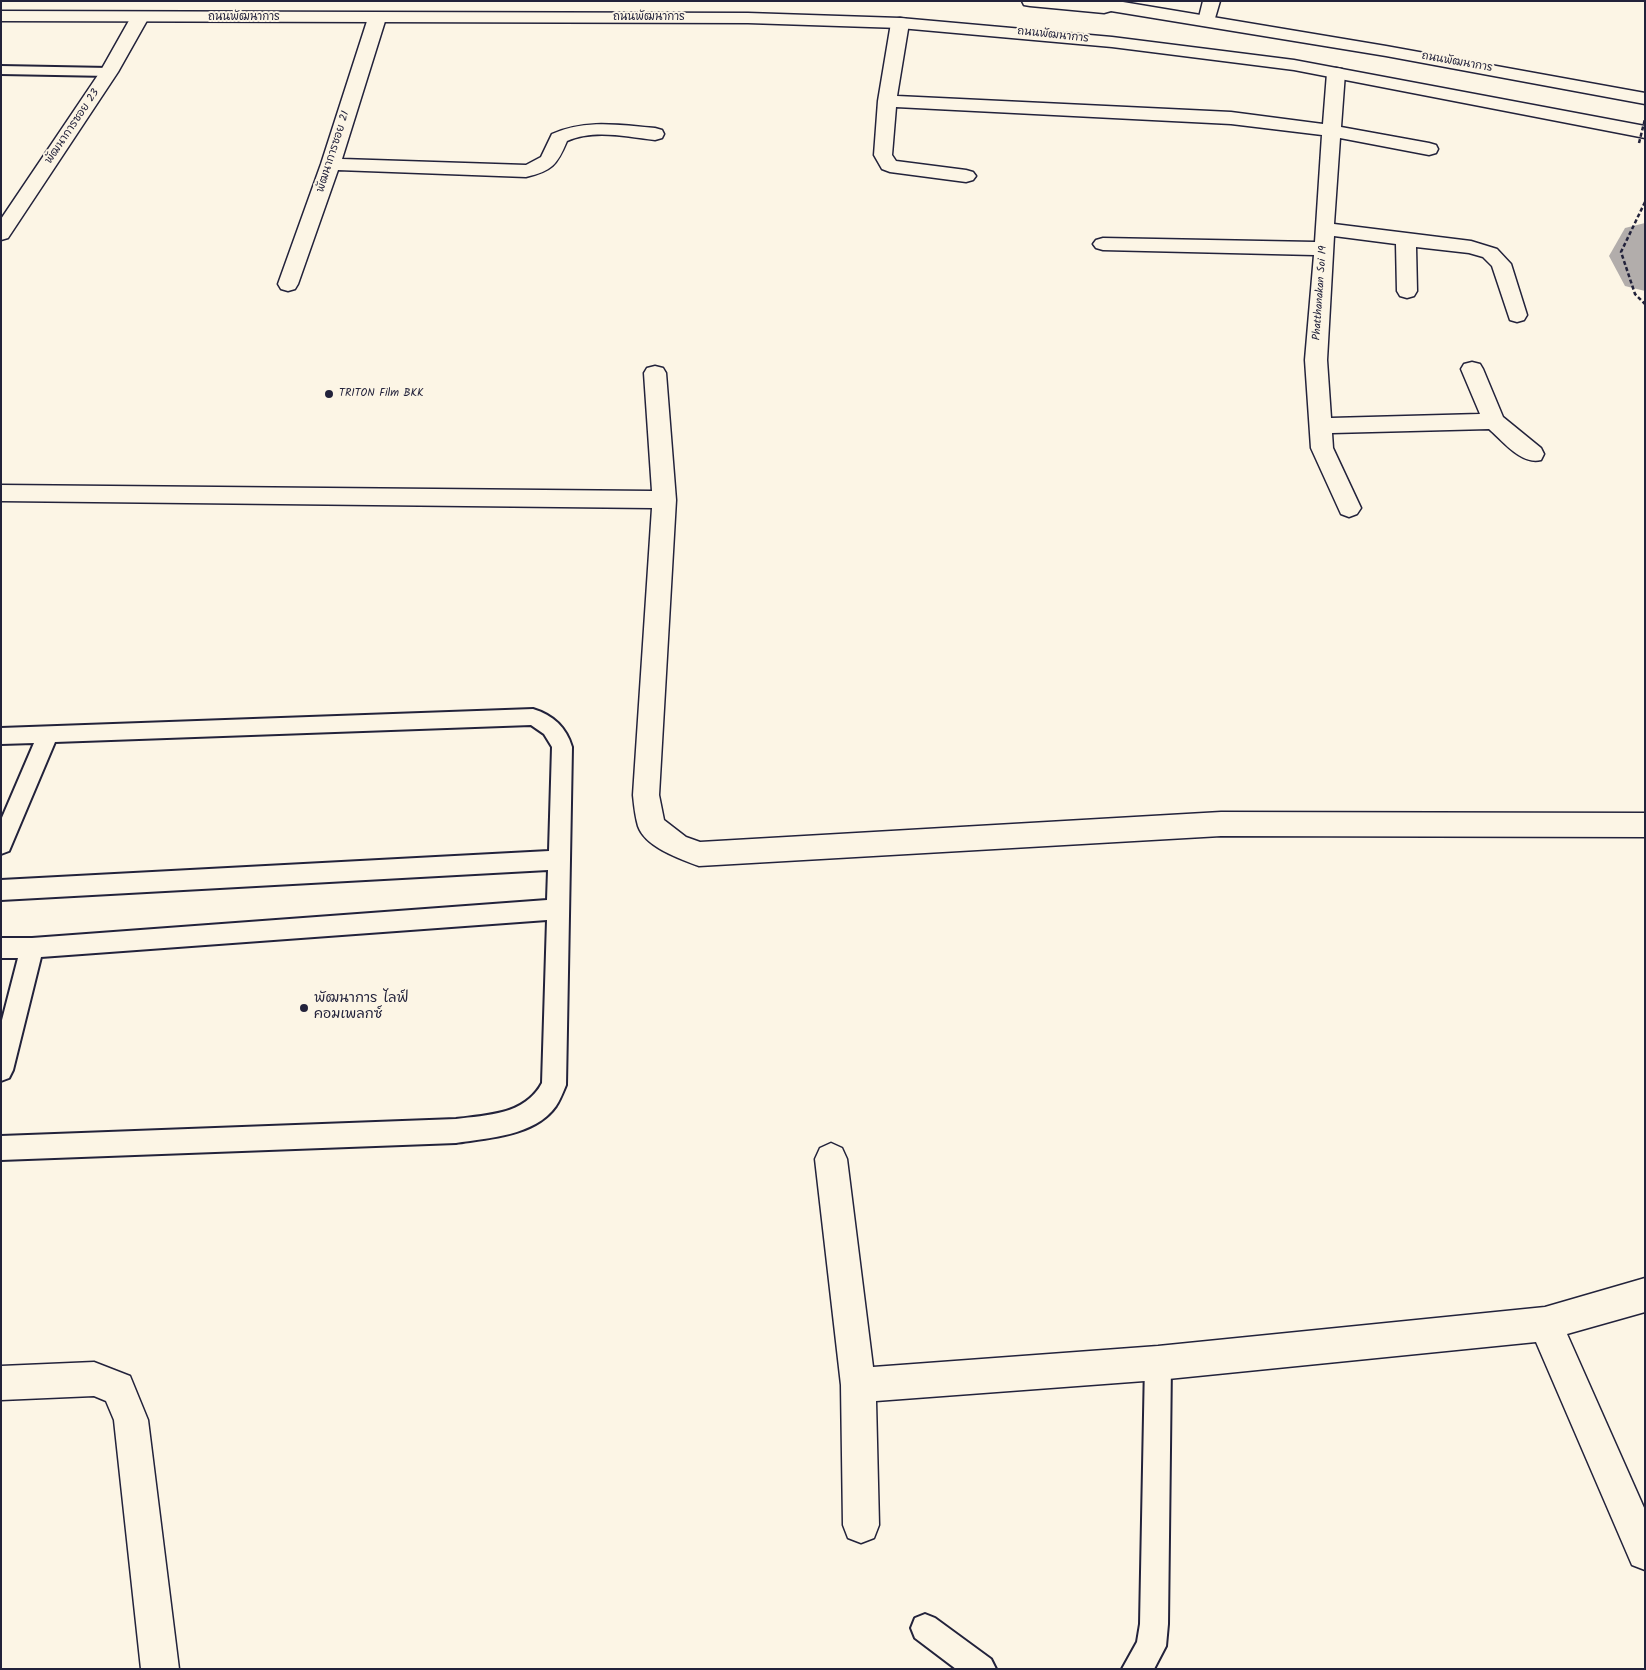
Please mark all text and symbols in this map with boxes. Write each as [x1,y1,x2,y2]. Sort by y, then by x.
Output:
street label: ถนนพัฒนาการ [208,11,280,25]
street label: ถนนพัฒนาการ [613,11,685,25]
street label: ถนนพัฒนาการ [1017,26,1089,46]
street label: ถนนพัฒนาการ [1420,50,1494,76]
street label: พัฒนาการซอย 23 [43,87,103,167]
street label: พัฒนาการซอย 21 [315,110,353,194]
street label: Phatthanakan Soi 19 [1311,245,1331,341]
place label: TRITON Film BKK [339,387,423,401]
marker: TRITON Film BKK [323,388,335,400]
place label: พัฒนาการ ไลฟ์ คอมเพลกซ์ [314,992,409,1024]
marker: พัฒนาการ ไลฟ์ คอมเพลกซ์ [298,1002,310,1014]

